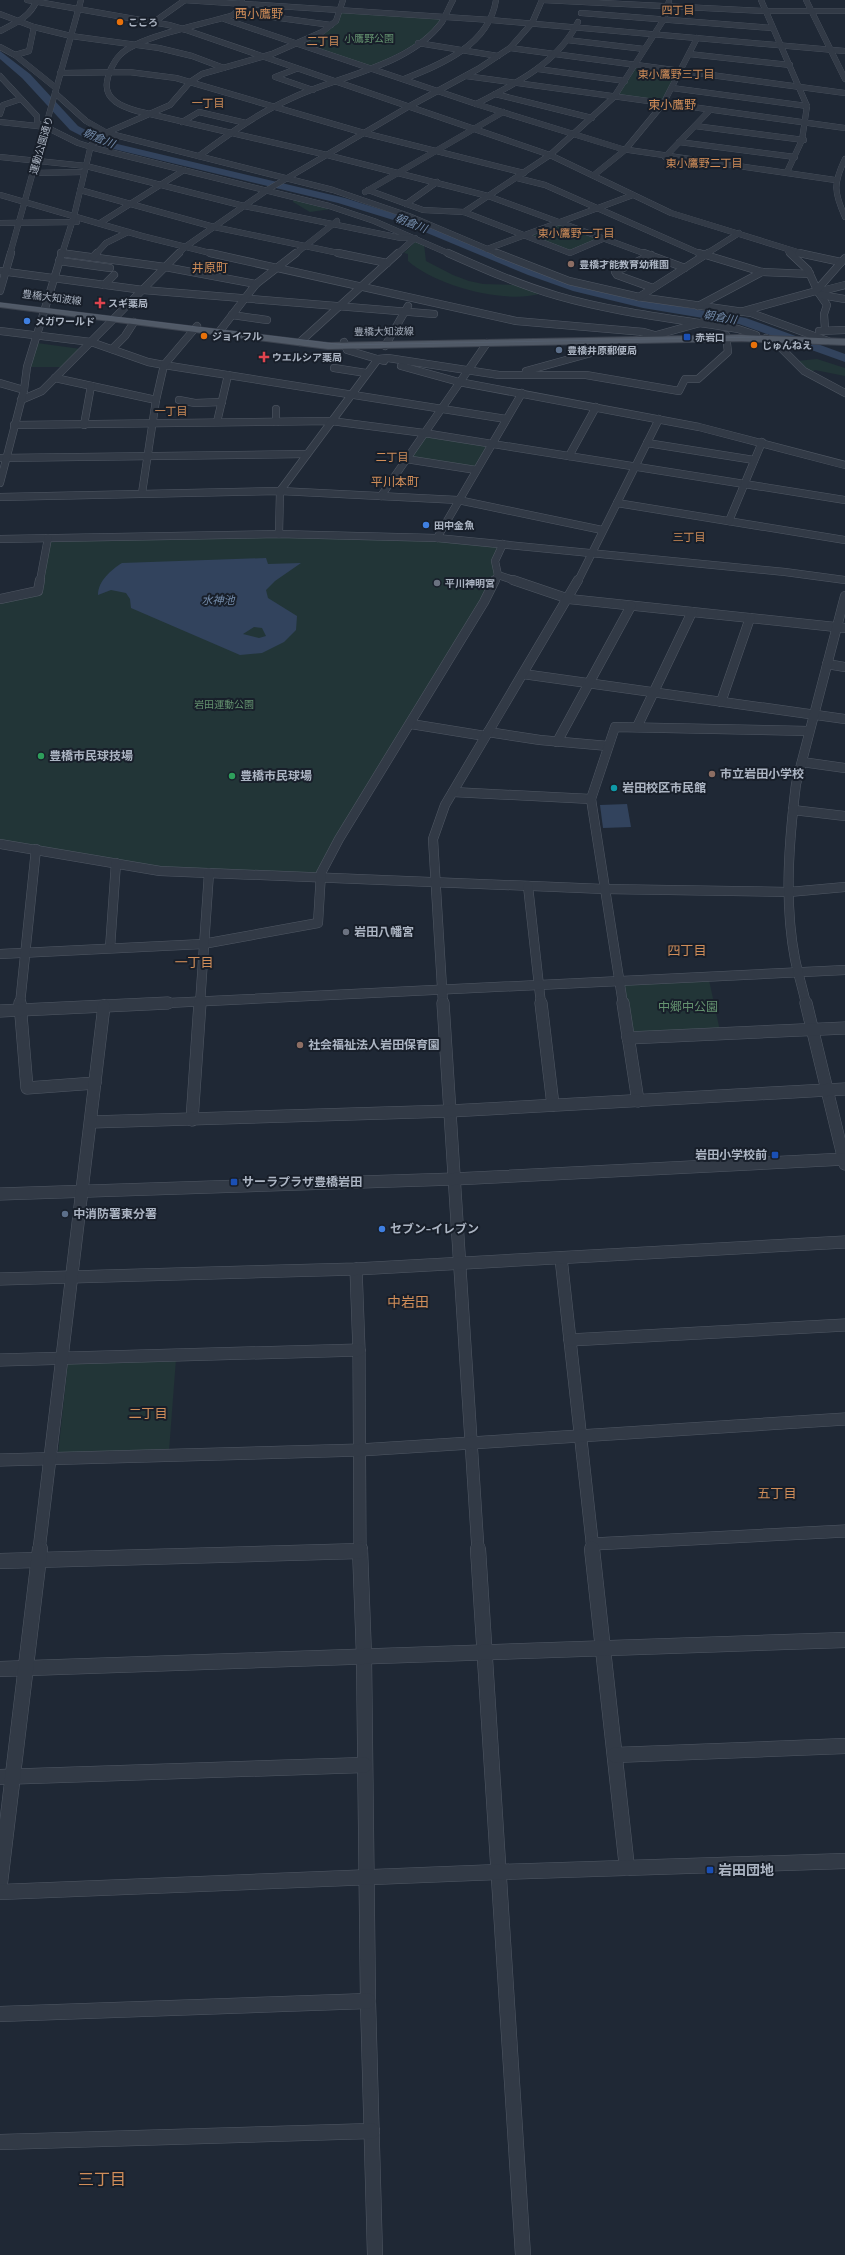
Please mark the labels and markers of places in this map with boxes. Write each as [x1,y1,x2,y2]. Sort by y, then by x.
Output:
place label: こころ [128,16,158,28]
marker: こころ [115,17,125,27]
place label: 豊橋才能教育幼稚園 [579,258,669,270]
marker: 豊橋才能教育幼稚園 [566,259,576,269]
place label: スギ薬局 [108,297,148,309]
marker: スギ薬局 [95,298,105,308]
place label: メガワールド [35,315,95,327]
marker: メガワールド [22,316,32,326]
place label: ジョイフル [212,330,262,342]
marker: ジョイフル [199,331,209,341]
place label: 赤岩口 [695,331,725,343]
marker: 赤岩口 [682,332,692,342]
place label: じゅんねえ [762,339,812,351]
marker: じゅんねえ [749,340,759,350]
place label: 豊橋井原郵便局 [567,344,637,356]
marker: 豊橋井原郵便局 [554,345,564,355]
place label: ウエルシア薬局 [272,351,342,363]
marker: ウエルシア薬局 [259,352,269,362]
place label: 田中金魚 [434,519,475,531]
marker: 田中金魚 [421,520,431,530]
place label: 平川神明宮 [445,577,495,589]
marker: 平川神明宮 [432,578,442,588]
place label: 豊橋市民球技場 [49,748,133,762]
marker: 豊橋市民球技場 [36,751,46,761]
place label: 市立岩田小学校 [720,766,804,780]
place label: 豊橋市民球場 [240,768,312,782]
marker: 市立岩田小学校 [707,769,717,779]
marker: 豊橋市民球場 [227,771,237,781]
place label: 岩田校区市民館 [622,780,706,794]
marker: 岩田校区市民館 [609,783,619,793]
place label: 岩田八幡宮 [354,924,414,938]
marker: 岩田八幡宮 [341,927,351,937]
place label: 社会福祉法人岩田保育園 [308,1037,440,1051]
marker: 社会福祉法人岩田保育園 [295,1040,305,1050]
place label: 岩田小学校前 [695,1147,767,1161]
marker: 岩田小学校前 [770,1150,780,1160]
place label: サーラプラザ豊橋岩田 [242,1174,362,1188]
marker: サーラプラザ豊橋岩田 [229,1177,239,1187]
place label: 中消防署東分署 [73,1206,157,1220]
marker: 中消防署東分署 [60,1209,70,1219]
place label: セブン-イレブン [390,1221,479,1235]
marker: セブン-イレブン [377,1224,387,1234]
place label: 岩田団地 [718,1861,774,1878]
marker: 岩田団地 [705,1865,715,1875]

